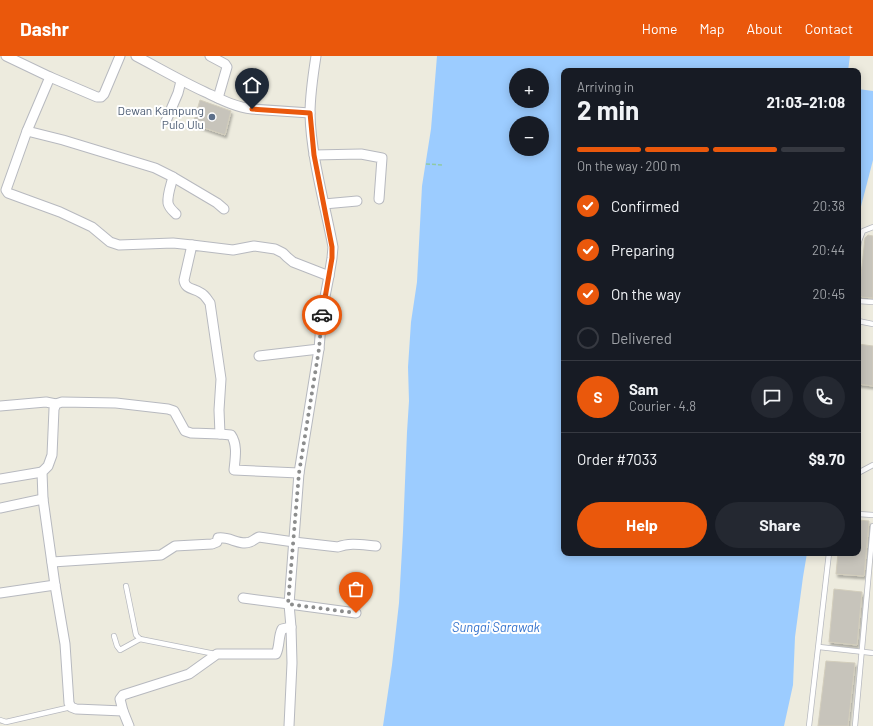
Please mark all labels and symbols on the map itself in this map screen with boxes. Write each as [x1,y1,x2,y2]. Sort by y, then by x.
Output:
pin [235,68,269,109]
place label: Dewan Kampung Pulo Ulu [117,103,204,131]
marker: Dewan Kampung Pulo Ulu [207,112,217,122]
courier [302,295,342,335]
pin [339,572,373,613]
water label: Sungai Sarawak [452,619,541,635]

